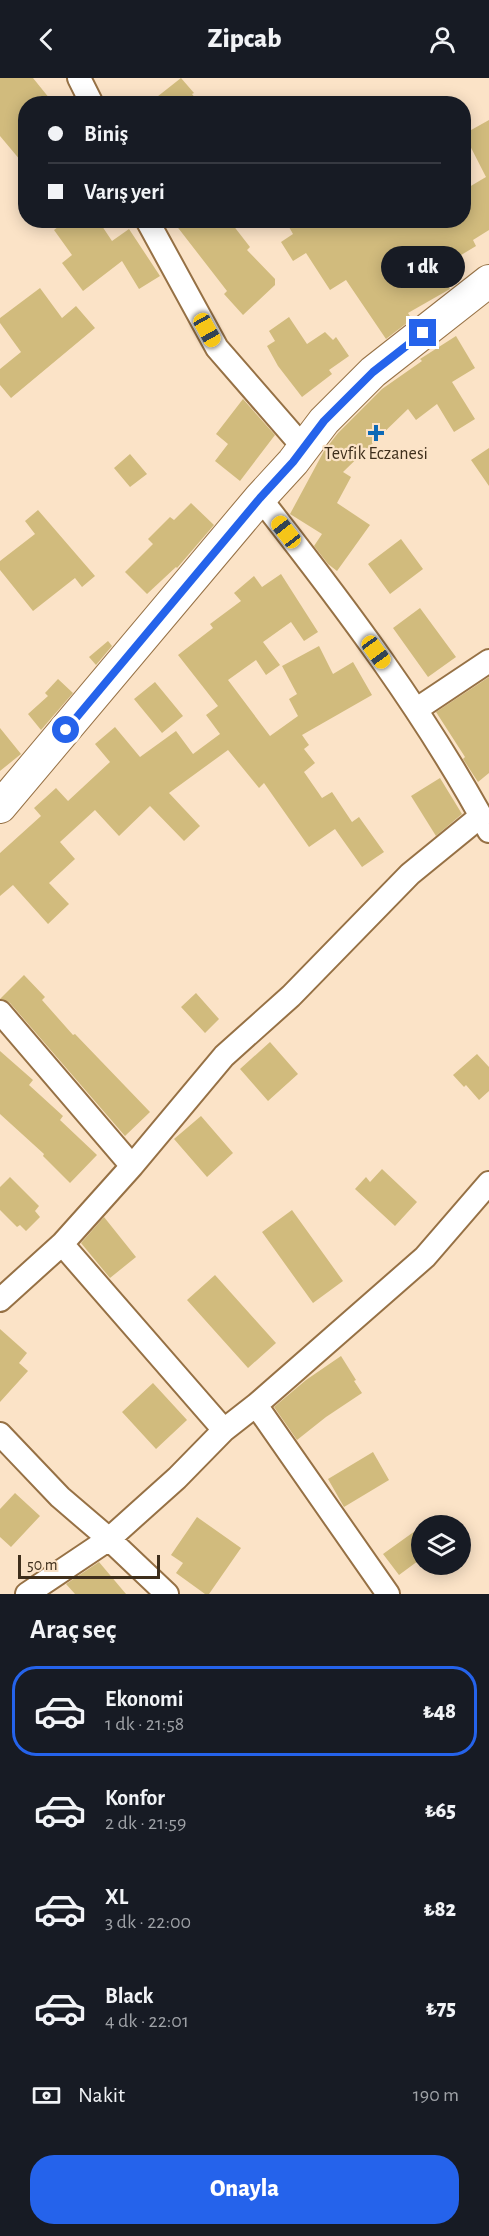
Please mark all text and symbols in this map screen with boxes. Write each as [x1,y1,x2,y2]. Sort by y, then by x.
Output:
icon: back [30,23,63,56]
icon: person [426,23,459,56]
text: Zipcab [208,25,281,52]
text: Biniş [84,123,128,145]
text: Varış yeri [84,181,165,203]
callout: 1 dk [381,246,465,288]
text: 1 dk [407,257,439,277]
car [190,310,224,350]
route end [409,319,436,346]
marker: Tevfik Eczanesi [369,426,383,440]
place label: Tevfik Eczanesi [324,445,428,463]
car [268,512,304,552]
car [358,632,394,672]
route start [52,716,79,743]
map controls [411,1515,471,1575]
button: layers [411,1515,471,1575]
scale bar [18,1552,160,1580]
text: 50 m [27,1557,58,1573]
text: Araç seç [30,1616,116,1643]
icon: car [33,1684,87,1738]
text: Ekonomi [105,1688,184,1710]
text: ₺48 [423,1700,456,1722]
text: 1 dk · 21:58 [105,1714,184,1734]
icon: car [33,1783,87,1837]
text: Konfor [105,1787,165,1809]
text: ₺65 [425,1799,456,1821]
text: 2 dk · 21:59 [105,1813,186,1833]
icon: car [33,1882,87,1936]
text: XL [105,1886,128,1908]
text: ₺82 [424,1898,456,1920]
text: 3 dk · 22:00 [105,1912,191,1932]
icon: car [33,1981,87,2035]
text: Black [105,1985,153,2007]
text: ₺75 [426,1997,456,2019]
text: 4 dk · 22:01 [105,2011,189,2031]
icon: cash [30,2079,63,2112]
text: Nakit [78,2084,125,2106]
text: 190 m [413,2085,459,2105]
button: Onayla [30,2155,459,2224]

